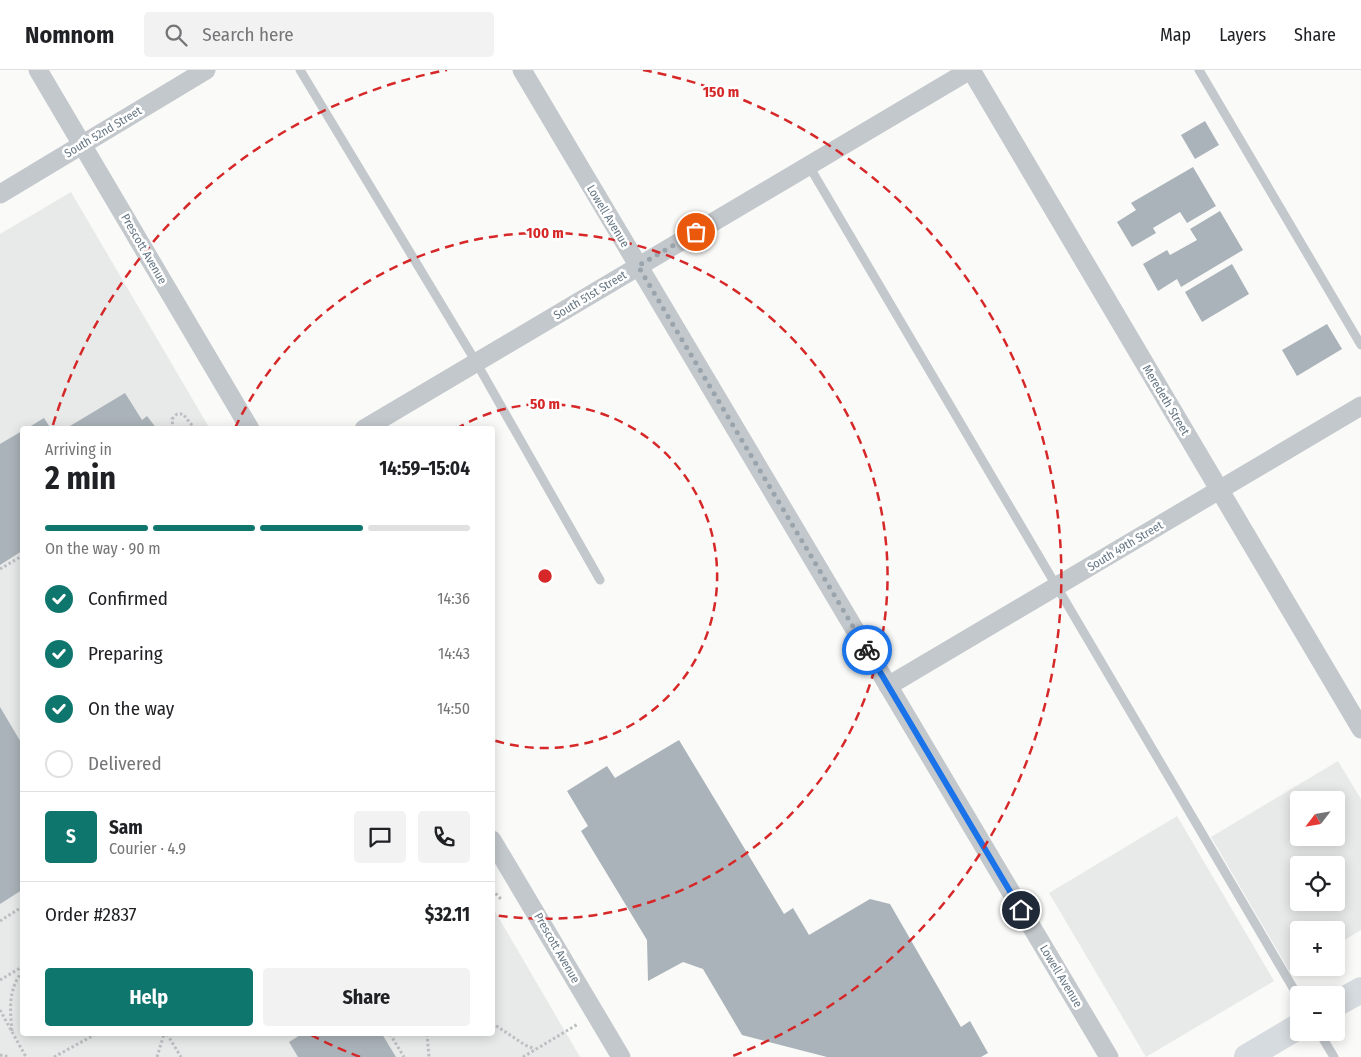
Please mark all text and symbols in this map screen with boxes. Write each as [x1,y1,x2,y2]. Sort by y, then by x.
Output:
search box [144,12,494,57]
text: Nomnom [25,21,114,49]
icon: search [162,21,190,49]
text: Search here [202,23,294,46]
text: Map [1160,24,1191,46]
text: Layers [1219,24,1266,46]
text: Share [1294,24,1336,46]
text: 150 m [703,83,739,101]
street label: South 52nd Street [62,103,144,161]
street label: Lowell Avenue [584,182,632,250]
street label: Prescott Avenue [118,211,170,287]
pin [675,211,717,253]
icon: bag [682,218,710,246]
text: 100 m [526,224,564,242]
street label: South 51st Street [551,268,629,322]
street label: Meredeth Street [1140,362,1192,438]
text: 50 m [530,395,560,413]
text: Arriving in [45,440,112,459]
text: 14:59–15:04 [379,457,470,480]
text: 2 min [45,459,116,497]
street label: South 49th Street [1085,518,1165,574]
text: On the way · 90 m [45,539,161,558]
centre of rings [536,567,554,585]
icon: check [45,585,73,613]
text: Confirmed [88,587,168,610]
text: 14:36 [437,589,470,608]
courier [842,625,892,675]
icon: bike [853,636,881,664]
icon: check [45,640,73,668]
text: Preparing [88,642,163,665]
text: 14:43 [438,644,470,663]
icon: check [45,695,73,723]
text: On the way [88,697,174,720]
text: 14:50 [437,699,470,718]
text: Delivered [88,752,162,775]
north arrow [1290,791,1345,846]
map controls [1290,791,1345,1041]
button: chat [354,811,406,863]
button: phone [418,811,470,863]
text: Sam [109,816,143,839]
text: S [66,825,76,848]
text: Courier · 4.9 [109,839,186,858]
button: locate [1290,856,1345,911]
pin [1000,889,1042,931]
icon: home [1007,896,1035,924]
text: Order #2837 [45,903,137,926]
text: $32.11 [425,903,470,926]
street label: Prescott Avenue [531,910,583,986]
button: + [1290,921,1345,976]
street label: Lowell Avenue [1037,942,1085,1010]
button: Help [45,968,253,1026]
button: Share [263,968,470,1026]
button: − [1290,986,1345,1041]

